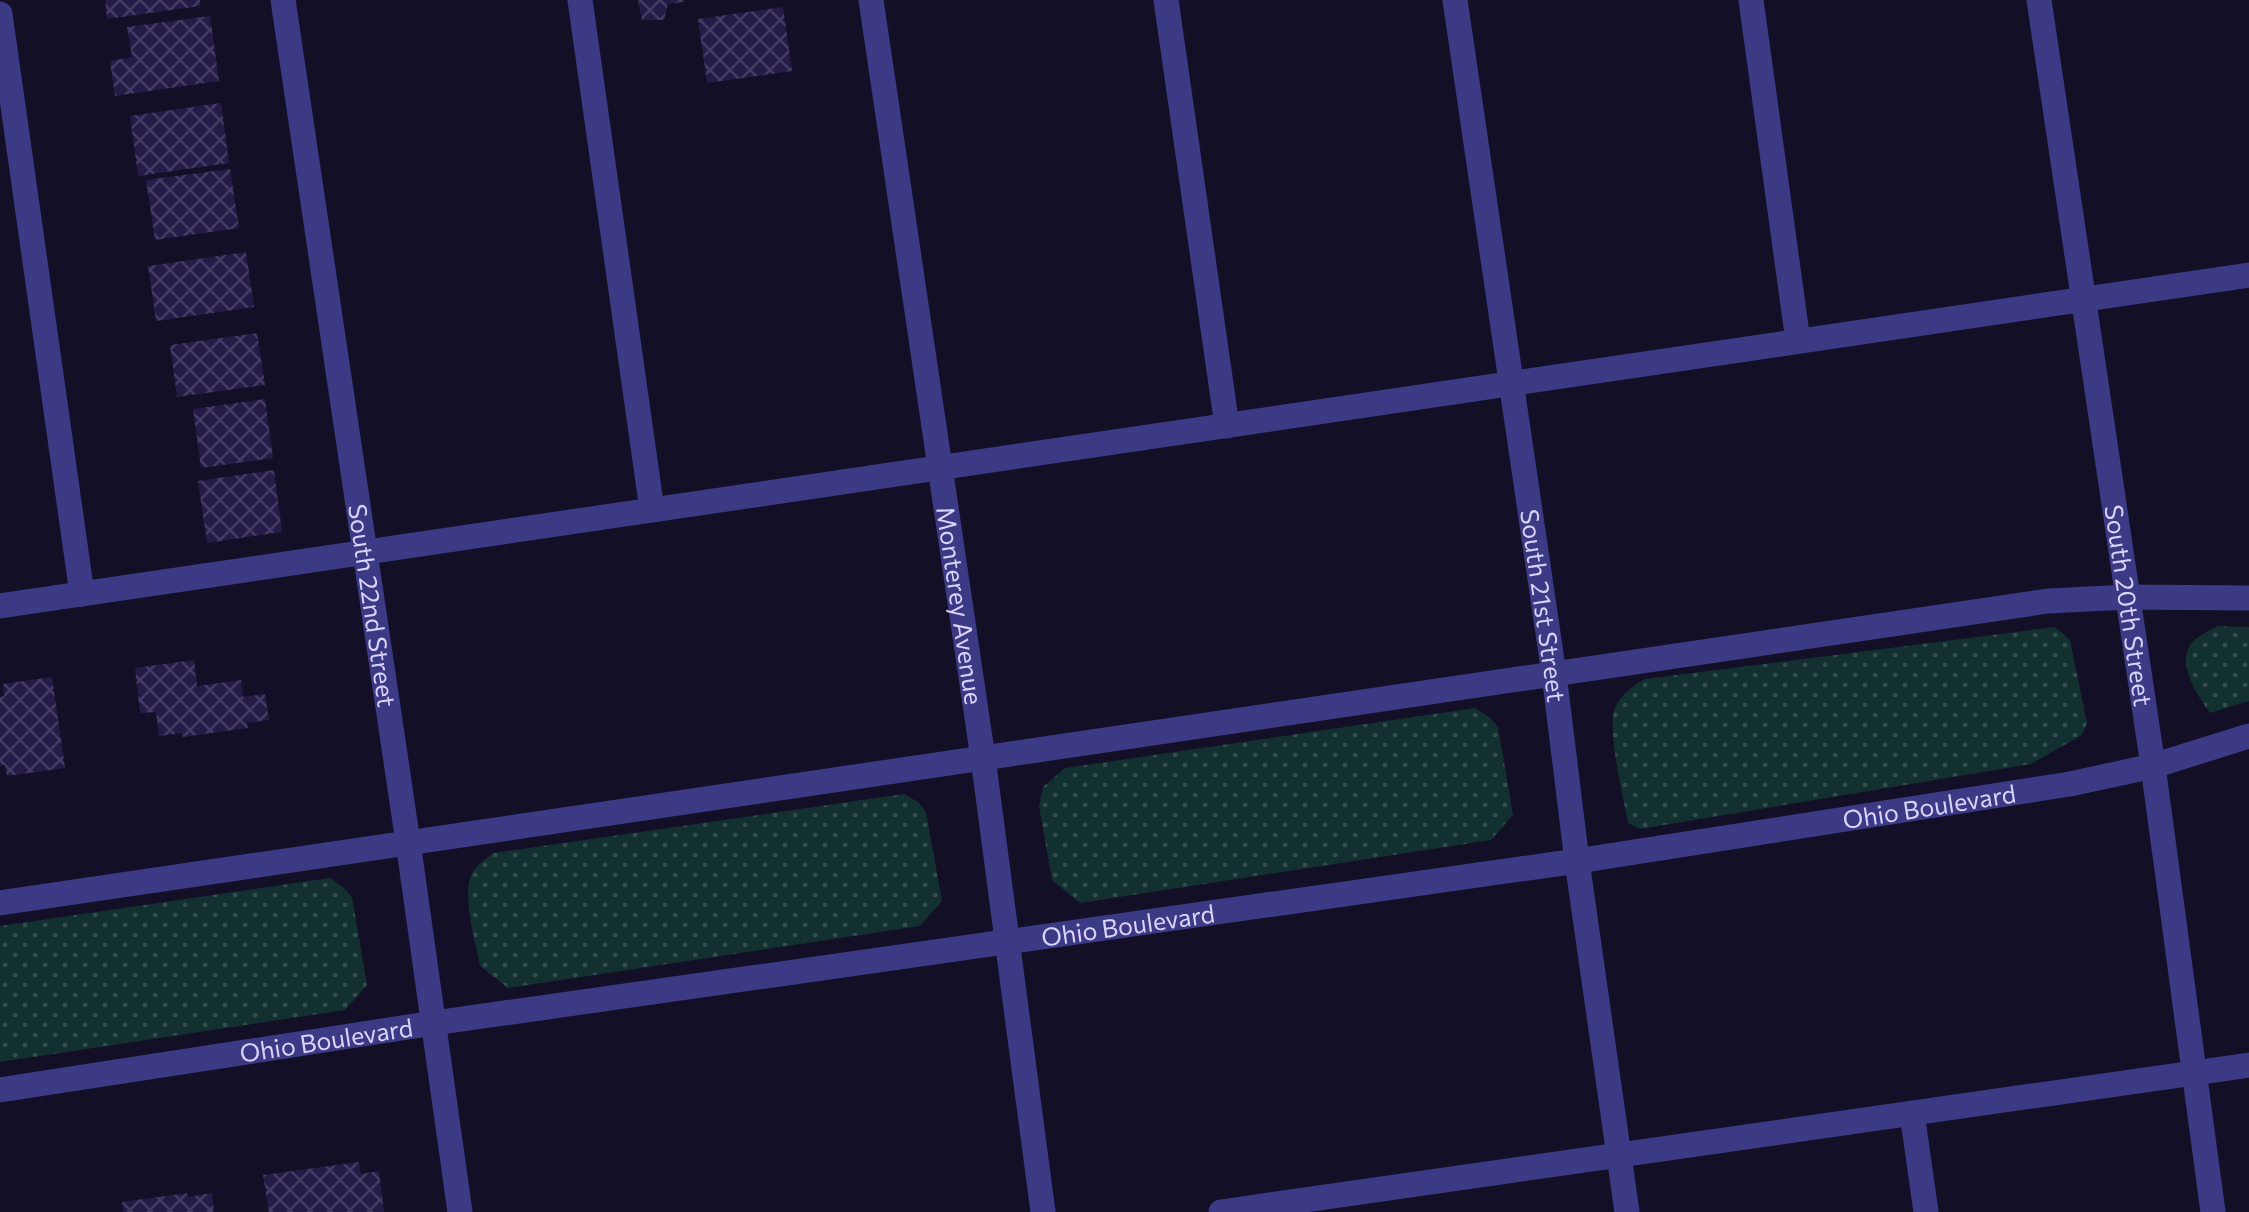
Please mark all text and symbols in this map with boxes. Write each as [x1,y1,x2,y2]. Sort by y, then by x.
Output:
street label: South 22nd Street [343,502,403,709]
street label: South 20th Street [2099,503,2159,708]
street label: Monterey Avenue [931,504,990,707]
street label: South 21st Street [1515,507,1572,704]
street label: Ohio Boulevard [1840,778,2018,834]
street label: Ohio Boulevard [1039,898,1217,952]
street label: Ohio Boulevard [237,1011,415,1068]

